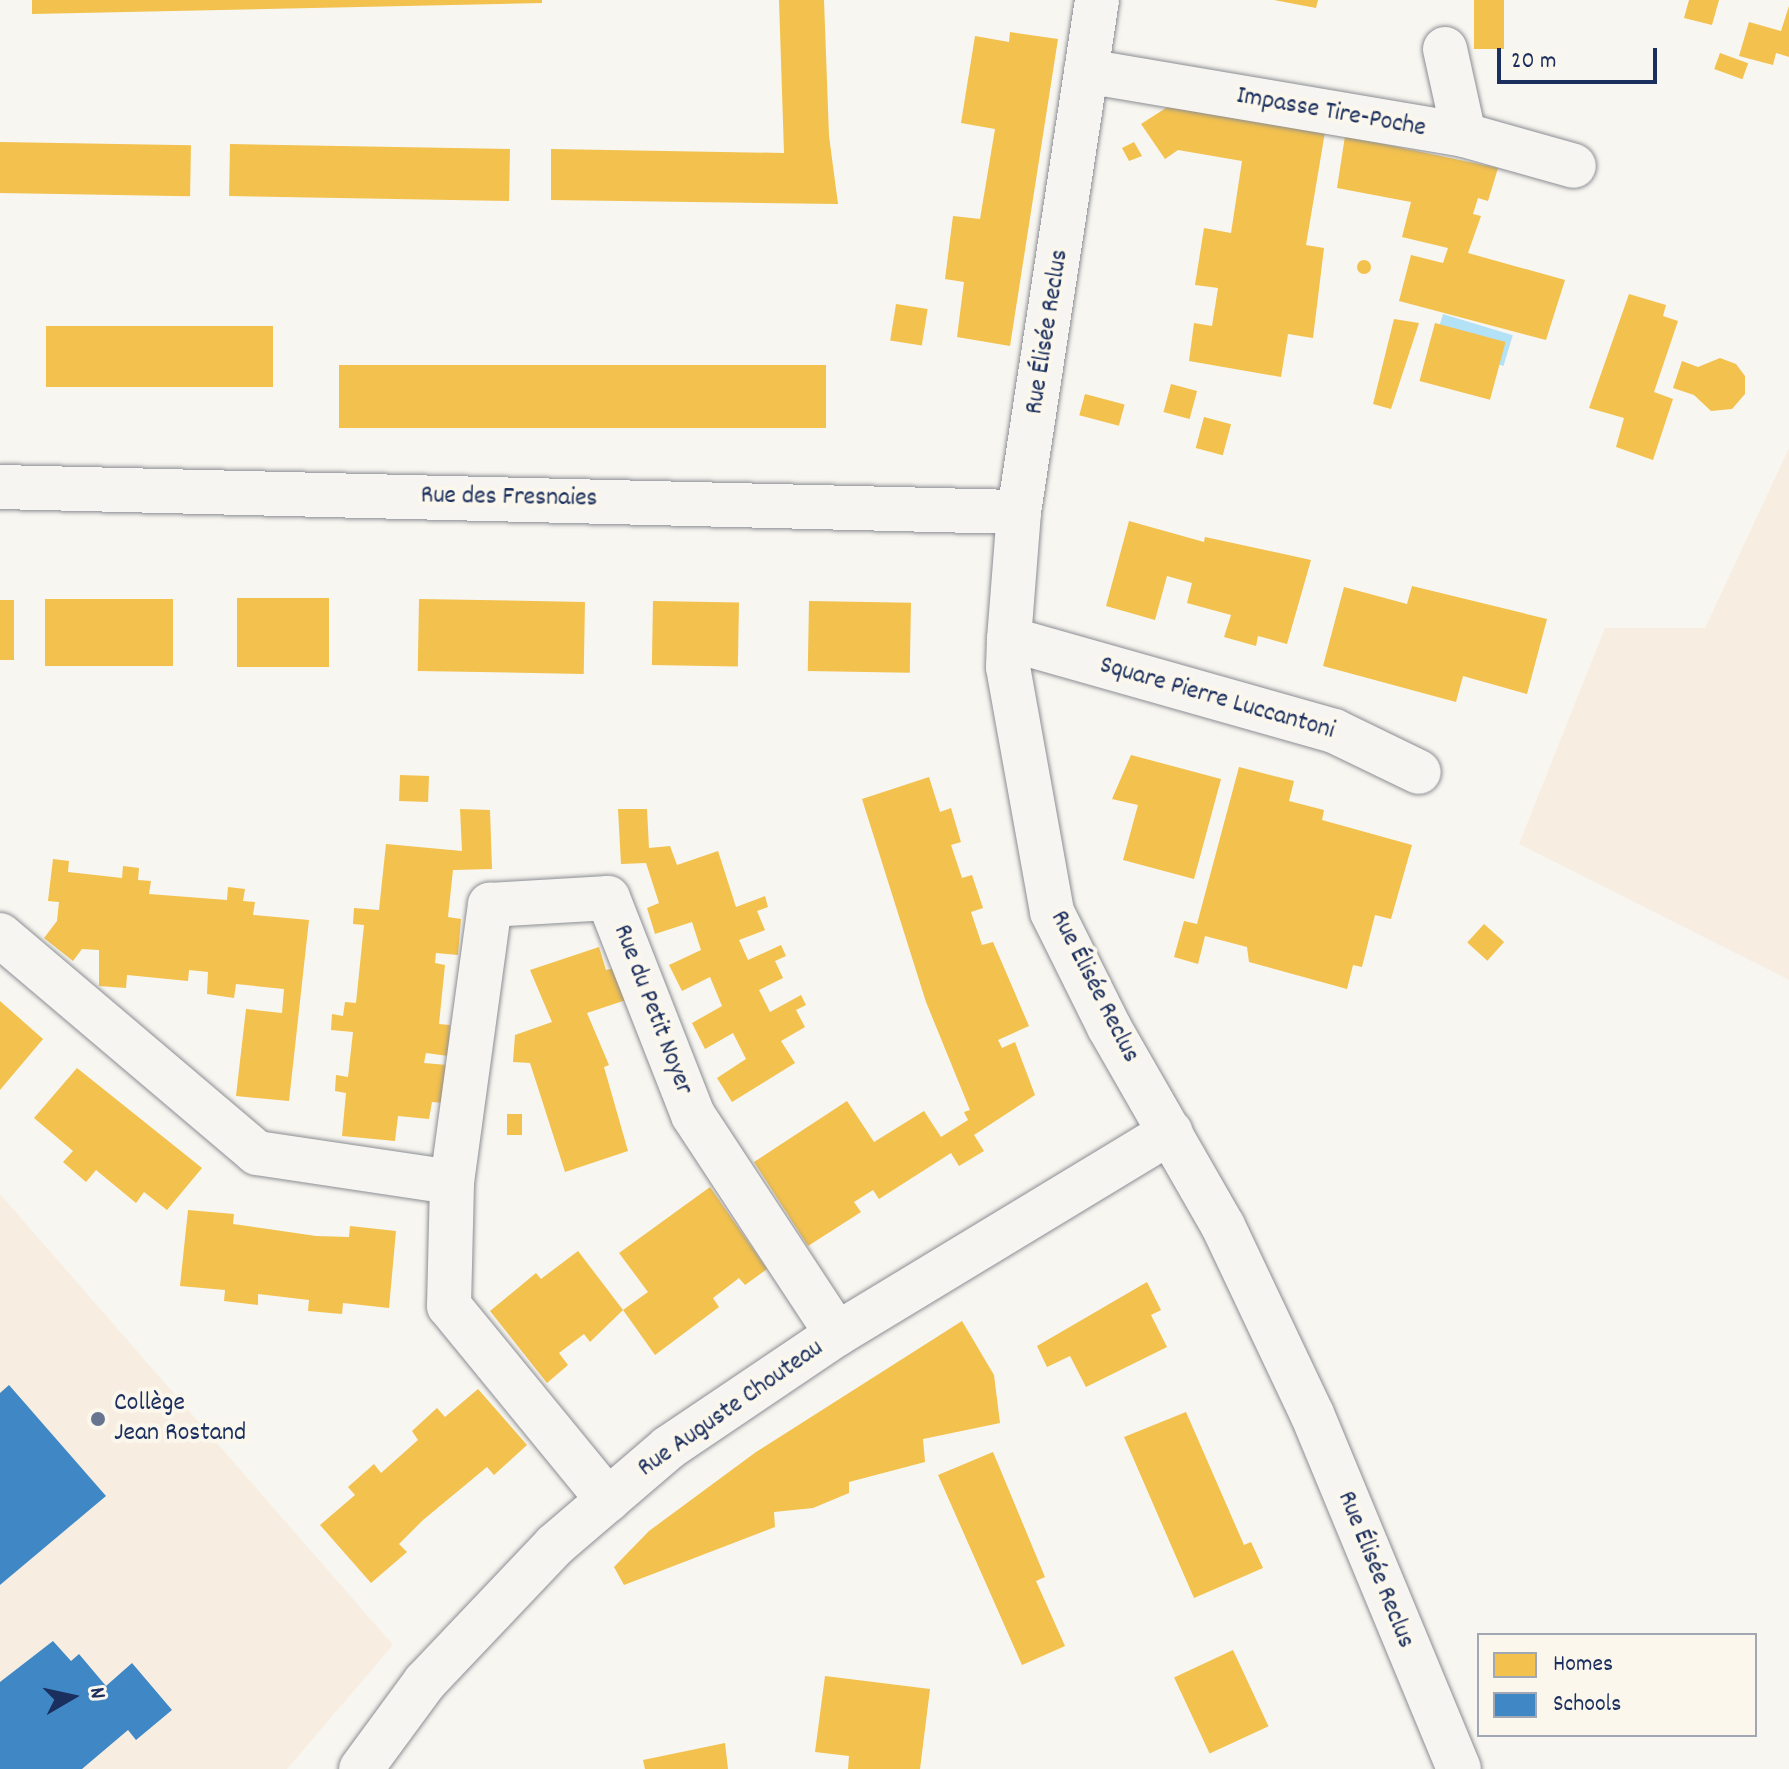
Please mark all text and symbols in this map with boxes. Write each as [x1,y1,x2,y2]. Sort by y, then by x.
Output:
scale bar [1501,32,1661,82]
text: 20 m [1511,45,1557,79]
street label: Impasse Tire-Poche [1234,81,1428,145]
street label: Rue Élisée Reclus [1020,247,1076,417]
street label: Rue des Fresnaies [420,481,598,515]
street label: Square Pierre Luccantoni [1096,651,1338,747]
street label: Rue Élisée Reclus [1042,906,1146,1068]
street label: Rue du Petit Noyer [605,920,699,1100]
street label: Rue Auguste Chouteau [632,1333,830,1485]
place label: Collège Jean Rostand [114,1388,246,1450]
marker: Collège Jean Rostand [89,1410,107,1428]
street label: Rue Élisée Reclus [1329,1487,1421,1653]
legend [1477,1633,1757,1737]
text: Homes [1553,1648,1613,1682]
north arrow [32,1657,112,1737]
text: N [80,1685,112,1701]
text: Schools [1553,1688,1621,1722]

